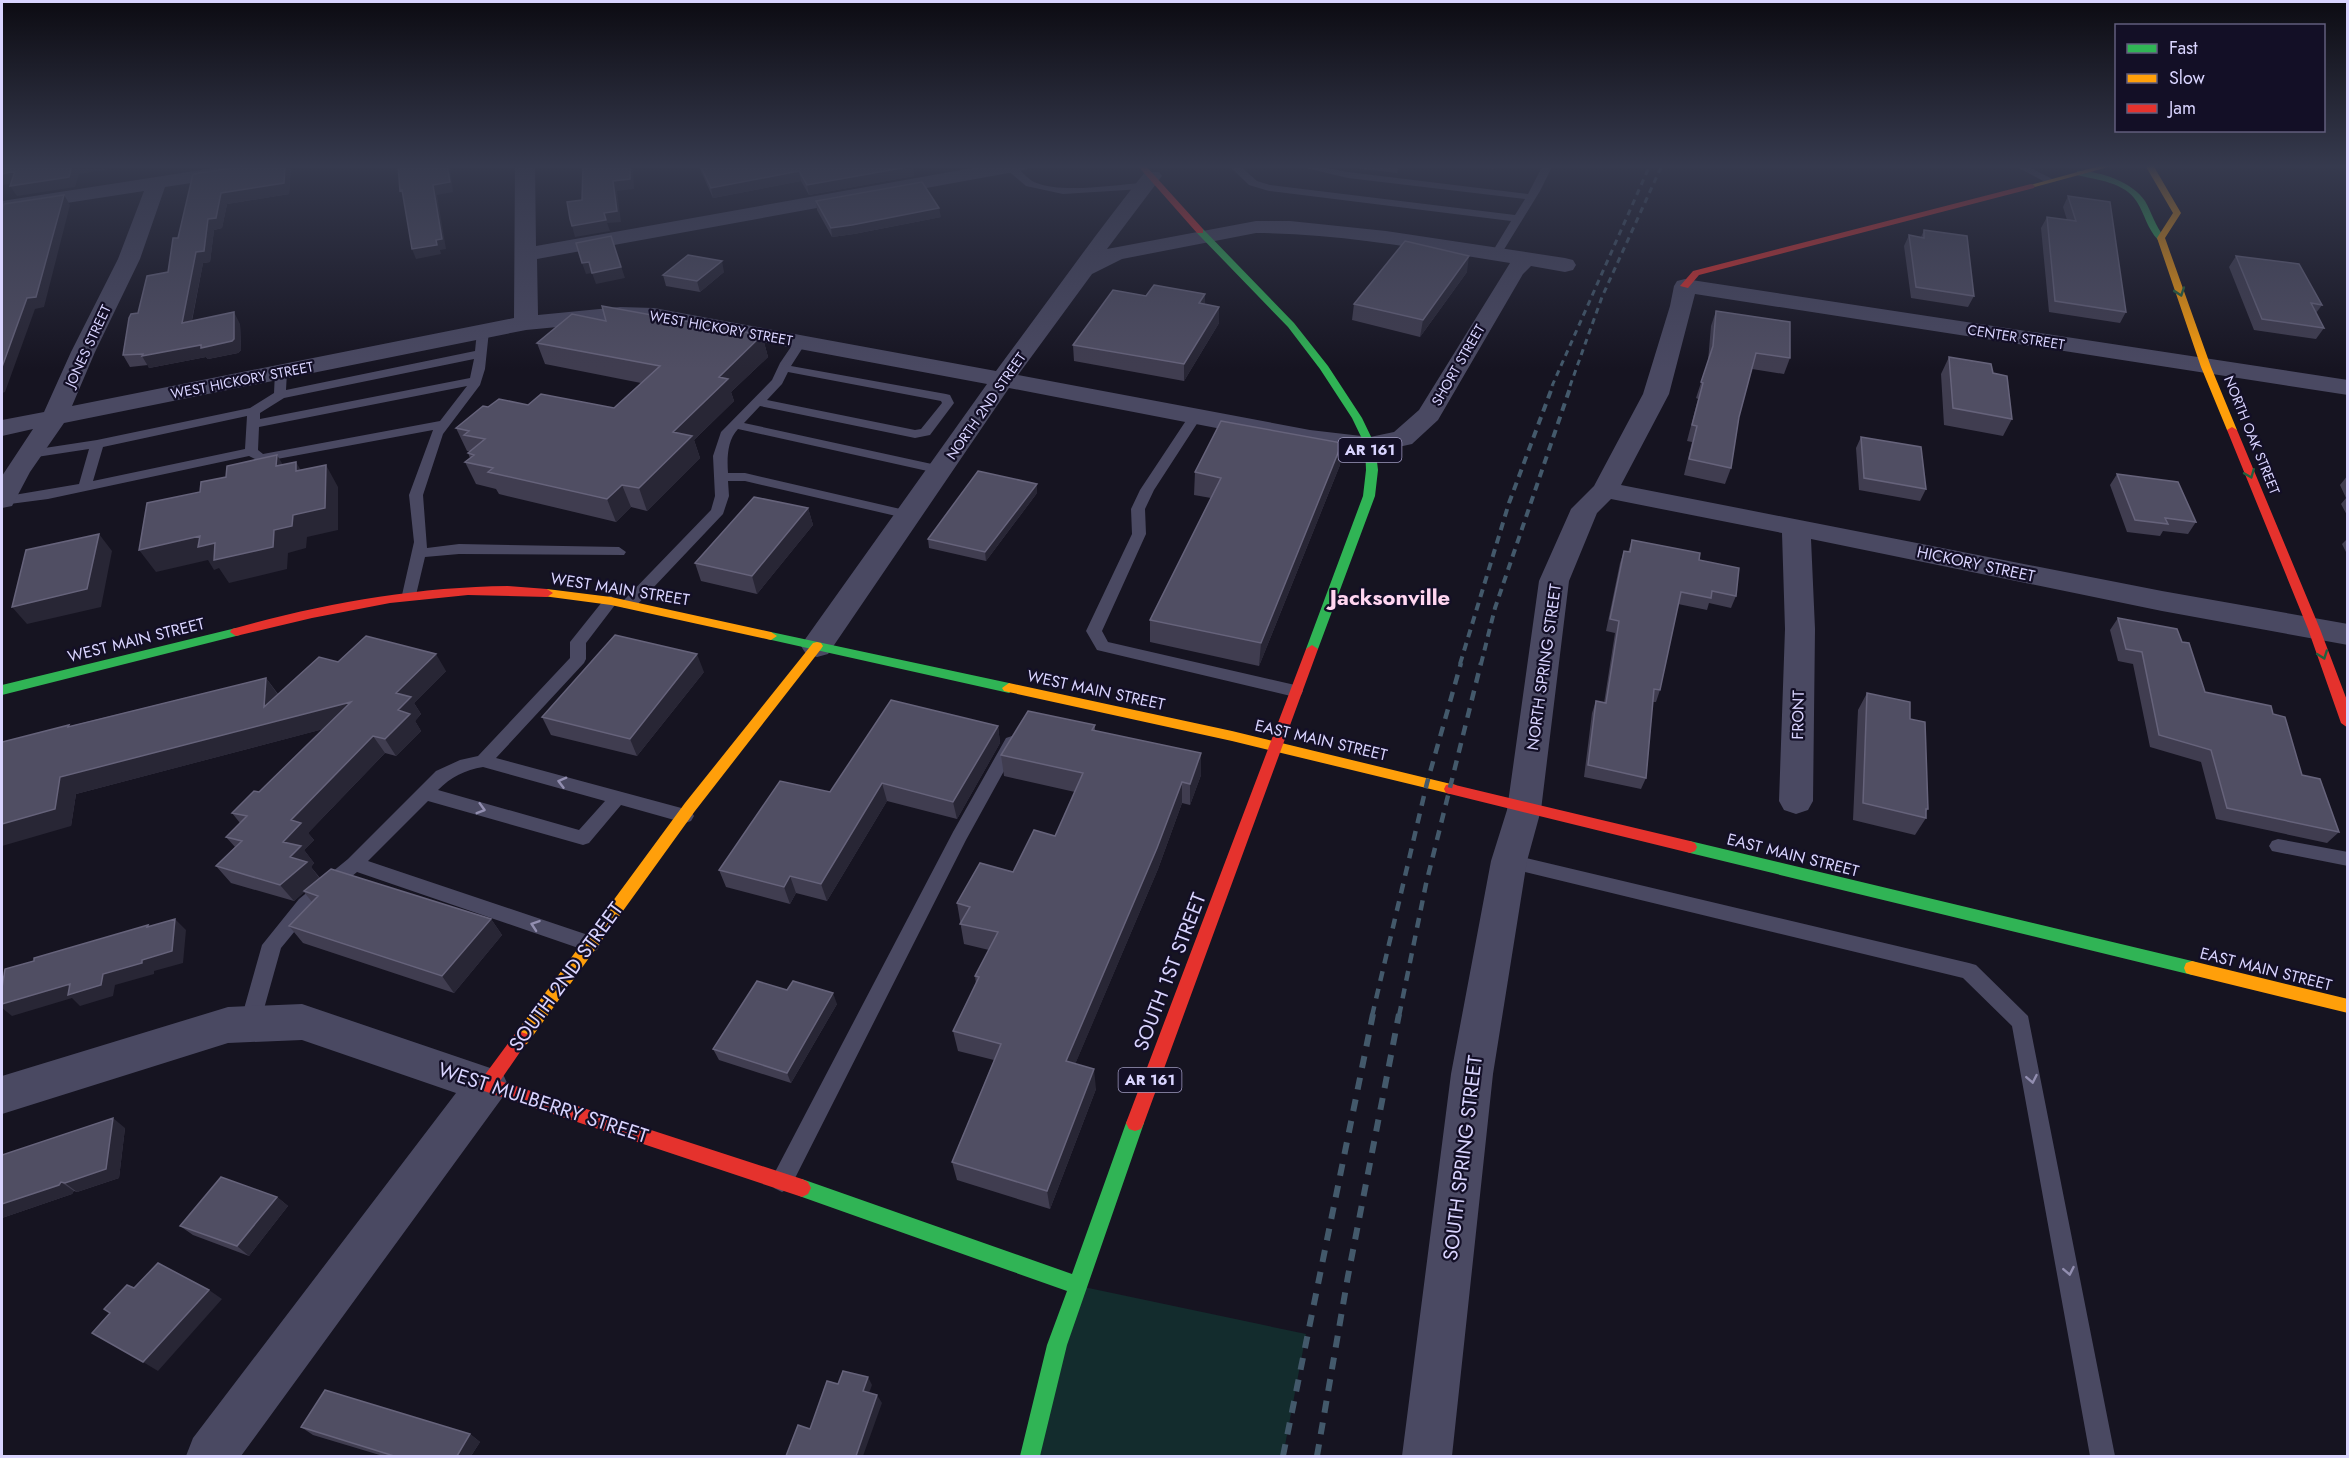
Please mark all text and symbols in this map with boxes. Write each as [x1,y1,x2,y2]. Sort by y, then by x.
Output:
legend [2115,24,2325,132]
text: Fast [2169,35,2198,61]
text: Slow [2169,65,2206,91]
text: Jam [2167,95,2196,121]
one-way arrow [2173,287,2186,297]
street label: JONES STREET [59,301,116,392]
street label: WEST HICKORY STREET [648,306,795,351]
street label: CENTER STREET [1966,319,2067,355]
street label: SHORT STREET [1427,320,1490,410]
street label: NORTH 2ND STREET [941,348,1031,464]
street label: WEST HICKORY STREET [169,356,316,404]
street label: NORTH OAK STREET [2219,373,2285,498]
road number: AR 161 [1338,438,1402,462]
one-way arrow [2243,469,2256,479]
street label: HICKORY STREET [1915,540,2038,588]
street label: WEST MAIN STREET [549,567,692,611]
district label: Jacksonville [1326,581,1450,613]
street label: NORTH SPRING STREET [1521,582,1567,752]
street label: WEST MAIN STREET [65,612,207,668]
one-way arrow [2316,649,2329,660]
street label: WEST MAIN STREET [1025,664,1168,716]
street label: FRONT [1786,690,1810,740]
street label: EAST MAIN STREET [1253,714,1390,767]
one-way arrow [557,777,568,789]
one-way arrow [475,802,486,814]
street label: EAST MAIN STREET [1725,827,1862,883]
street label: SOUTH 1ST STREET [1127,888,1214,1055]
street label: SOUTH 2ND STREET [502,896,630,1058]
one-way arrow [530,920,541,932]
street label: EAST MAIN STREET [2198,941,2335,997]
street label: SOUTH SPRING STREET [1436,1053,1490,1262]
street label: WEST MULBERRY STREET [434,1055,652,1151]
road number: AR 161 [1118,1068,1182,1092]
one-way arrow [2025,1074,2038,1084]
one-way arrow [2062,1265,2075,1275]

